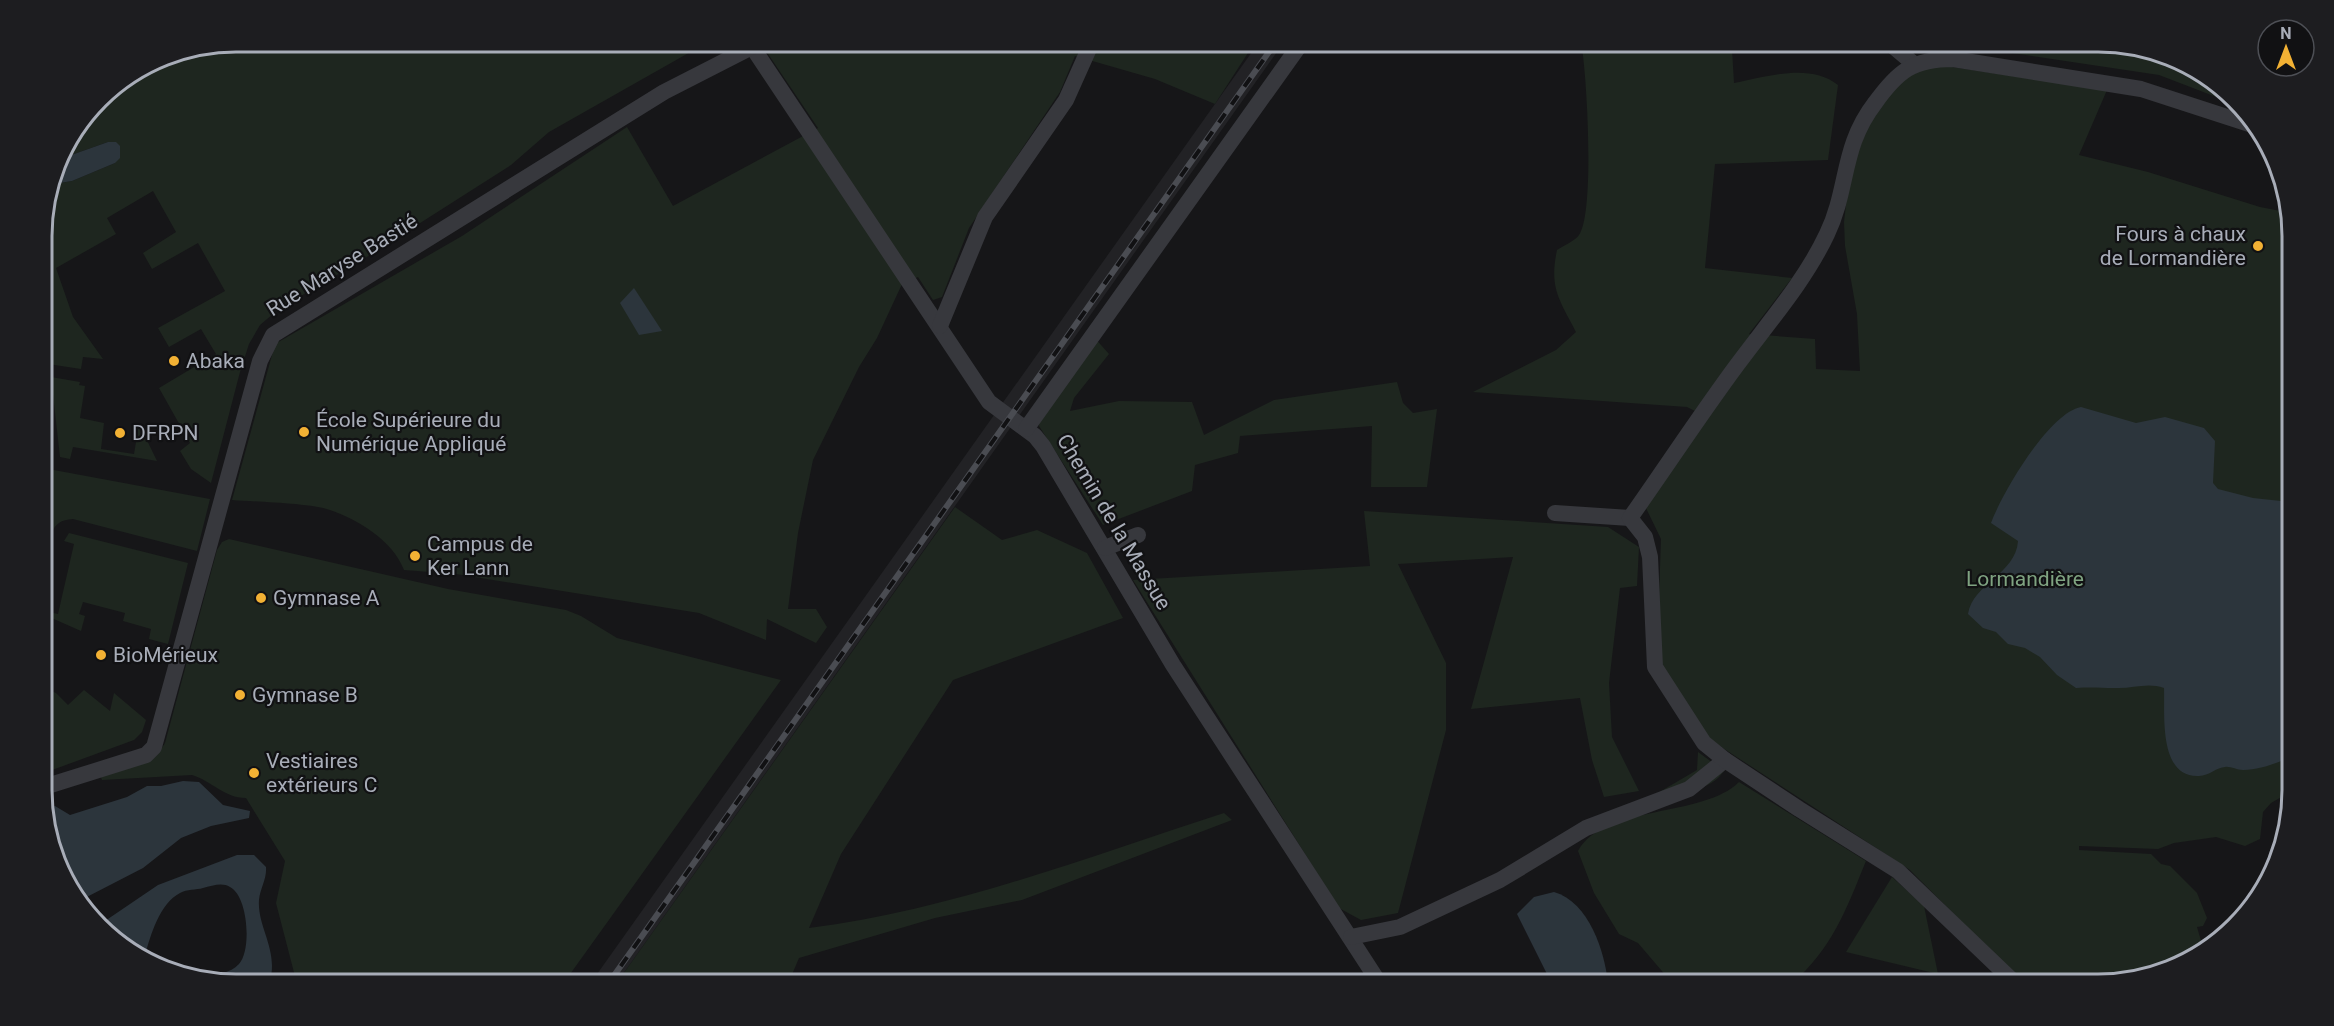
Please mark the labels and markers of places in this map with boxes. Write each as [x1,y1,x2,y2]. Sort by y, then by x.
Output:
place label: Fours à chaux de Lormandière [2100,222,2246,270]
marker: Fours à chaux de Lormandière [2251,239,2265,253]
place label: Abaka [186,349,245,373]
marker: Abaka [167,354,181,368]
place label: École Supérieure du Numérique Appliqué [316,408,506,456]
place label: DFRPN [132,421,199,445]
marker: École Supérieure du Numérique Appliqué [297,425,311,439]
marker: DFRPN [113,426,127,440]
place label: Campus de Ker Lann [427,532,533,580]
marker: Campus de Ker Lann [408,549,422,563]
place label: Gymnase A [273,586,380,610]
marker: Gymnase A [254,591,268,605]
place label: BioMérieux [113,643,218,667]
marker: BioMérieux [94,648,108,662]
place label: Gymnase B [252,683,358,707]
marker: Gymnase B [233,688,247,702]
place label: Vestiaires extérieurs C [266,749,377,797]
marker: Vestiaires extérieurs C [247,766,261,780]

